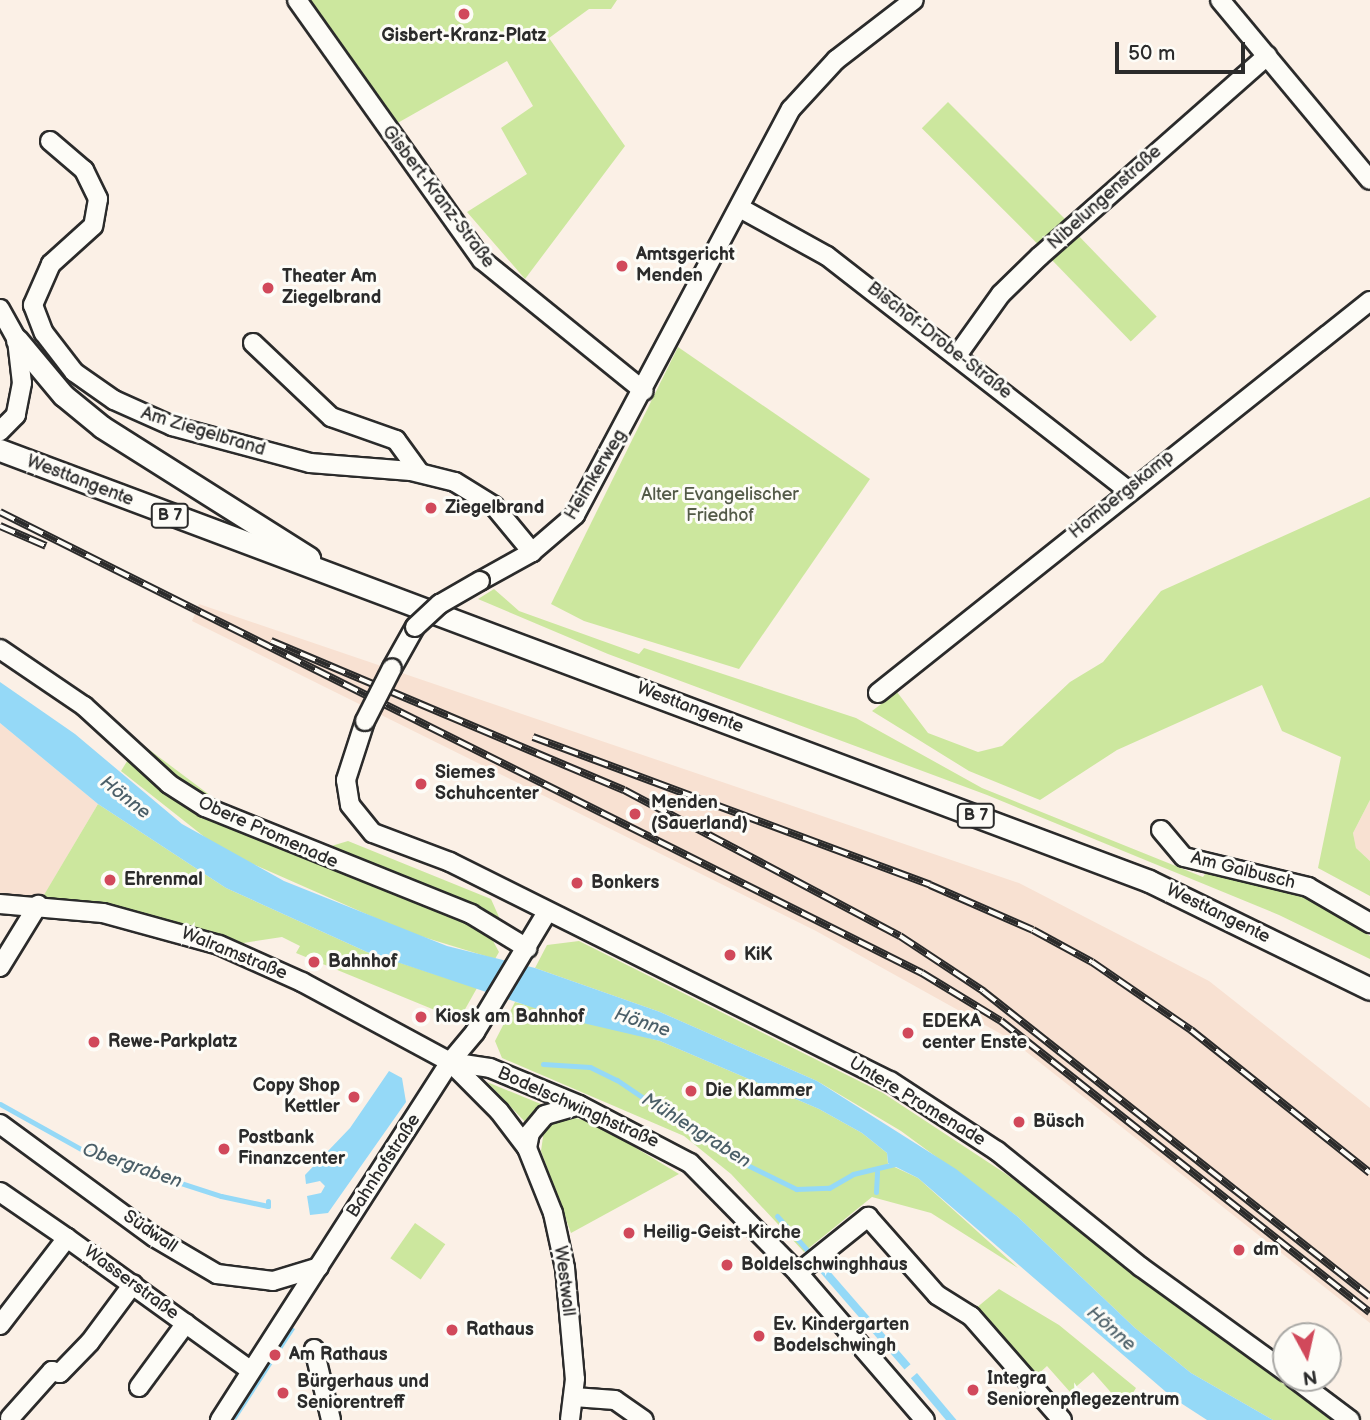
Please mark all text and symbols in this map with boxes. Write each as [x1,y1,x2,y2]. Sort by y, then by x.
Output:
marker: Gisbert-Kranz-Platz [456,6,472,22]
place label: Gisbert-Kranz-Platz [382,25,546,47]
scale bar [1118,28,1248,72]
text: 50 m [1128,41,1175,66]
street label: Gisbert-Kranz-Straße [377,121,499,273]
street label: Nibelungenstraße [1044,141,1166,255]
place label: Amtsgericht Menden [636,245,735,288]
marker: Amtsgericht Menden [614,258,630,274]
place label: Theater Am Ziegelbrand [282,267,381,310]
street label: Bischof-Drobe-Straße [862,278,1016,404]
marker: Theater Am Ziegelbrand [260,280,276,296]
street label: Am Ziegelbrand [138,403,268,461]
street label: Heimkerweg [561,426,631,524]
street label: Hombergskamp [1065,446,1179,544]
street label: Westtangente [24,451,136,511]
park label: Alter Evangelischer Friedhof [641,485,799,528]
place label: Ziegelbrand [445,497,544,519]
marker: Ziegelbrand [423,500,439,516]
road number: B 7 [151,503,189,528]
street label: Westtangente [634,678,746,738]
place label: Siemes Schuhcenter [435,763,539,806]
water label: Hönne [95,771,155,825]
marker: Siemes Schuhcenter [413,776,429,792]
street label: Obere Promenade [195,792,341,874]
place label: Menden (Sauerland) [651,793,748,836]
marker: Menden (Sauerland) [625,804,645,824]
road number: B 7 [957,804,995,828]
street label: Am Galbusch [1189,848,1297,894]
place label: Ehrenmal [124,869,203,891]
marker: Ehrenmal [102,872,118,888]
place label: Bonkers [591,872,659,894]
marker: Bonkers [569,875,585,891]
street label: Westtangente [1163,880,1273,948]
street label: Walramstraße [178,923,290,985]
place label: KiK [744,944,773,966]
marker: KiK [722,947,738,963]
place label: Bahnhof [328,951,397,973]
marker: Bahnhof [306,954,322,970]
water label: Hönne [611,1003,673,1043]
place label: Kiosk am Bahnhof [435,1006,585,1028]
marker: Kiosk am Bahnhof [413,1009,429,1025]
place label: EDEKA center Enste [922,1012,1027,1054]
marker: EDEKA center Enste [900,1025,916,1041]
place label: Rewe-Parkplatz [108,1031,237,1053]
marker: Rewe-Parkplatz [86,1034,102,1050]
street label: Untere Promenade [845,1053,989,1151]
street label: Bodelschwinghstraße [494,1063,662,1153]
place label: Copy Shop Kettler [252,1076,340,1118]
place label: Die Klammer [705,1080,812,1102]
marker: Die Klammer [683,1083,699,1099]
marker: Copy Shop Kettler [346,1089,362,1105]
water label: Mühlengraben [637,1089,755,1173]
street label: Bahnhofstraße [342,1110,426,1222]
place label: Büsch [1033,1111,1084,1133]
marker: Büsch [1011,1114,1027,1130]
place label: Postbank Finanzcenter [238,1128,345,1170]
water label: Obergraben [79,1138,185,1194]
marker: Postbank Finanzcenter [216,1141,232,1157]
street label: Südwall [119,1206,181,1258]
place label: Heilig-Geist-Kirche [643,1222,801,1244]
marker: Heilig-Geist-Kirche [621,1225,637,1241]
place label: dm [1253,1239,1279,1261]
street label: Wasserstraße [79,1241,183,1325]
marker: dm [1231,1242,1247,1258]
street label: Westwall [549,1245,579,1317]
place label: Boldelschwinghhaus [741,1254,908,1276]
marker: Boldelschwinghhaus [719,1257,735,1273]
water label: Hönne [1082,1302,1140,1356]
place label: Ev. Kindergarten Bodelschwingh [773,1315,909,1358]
place label: Rathaus [466,1319,534,1341]
marker: Rathaus [444,1322,460,1338]
north arrow [1272,1322,1342,1392]
marker: Ev. Kindergarten Bodelschwingh [751,1328,767,1344]
place label: Am Rathaus [289,1344,388,1366]
marker: Am Rathaus [267,1347,283,1363]
text: N [1301,1364,1318,1389]
place label: Integra Seniorenpflegezentrum [987,1369,1179,1412]
place label: Bürgerhaus und Seniorentreff [297,1372,429,1414]
marker: Integra Seniorenpflegezentrum [965,1382,981,1398]
marker: Bürgerhaus und Seniorentreff [275,1385,291,1401]

